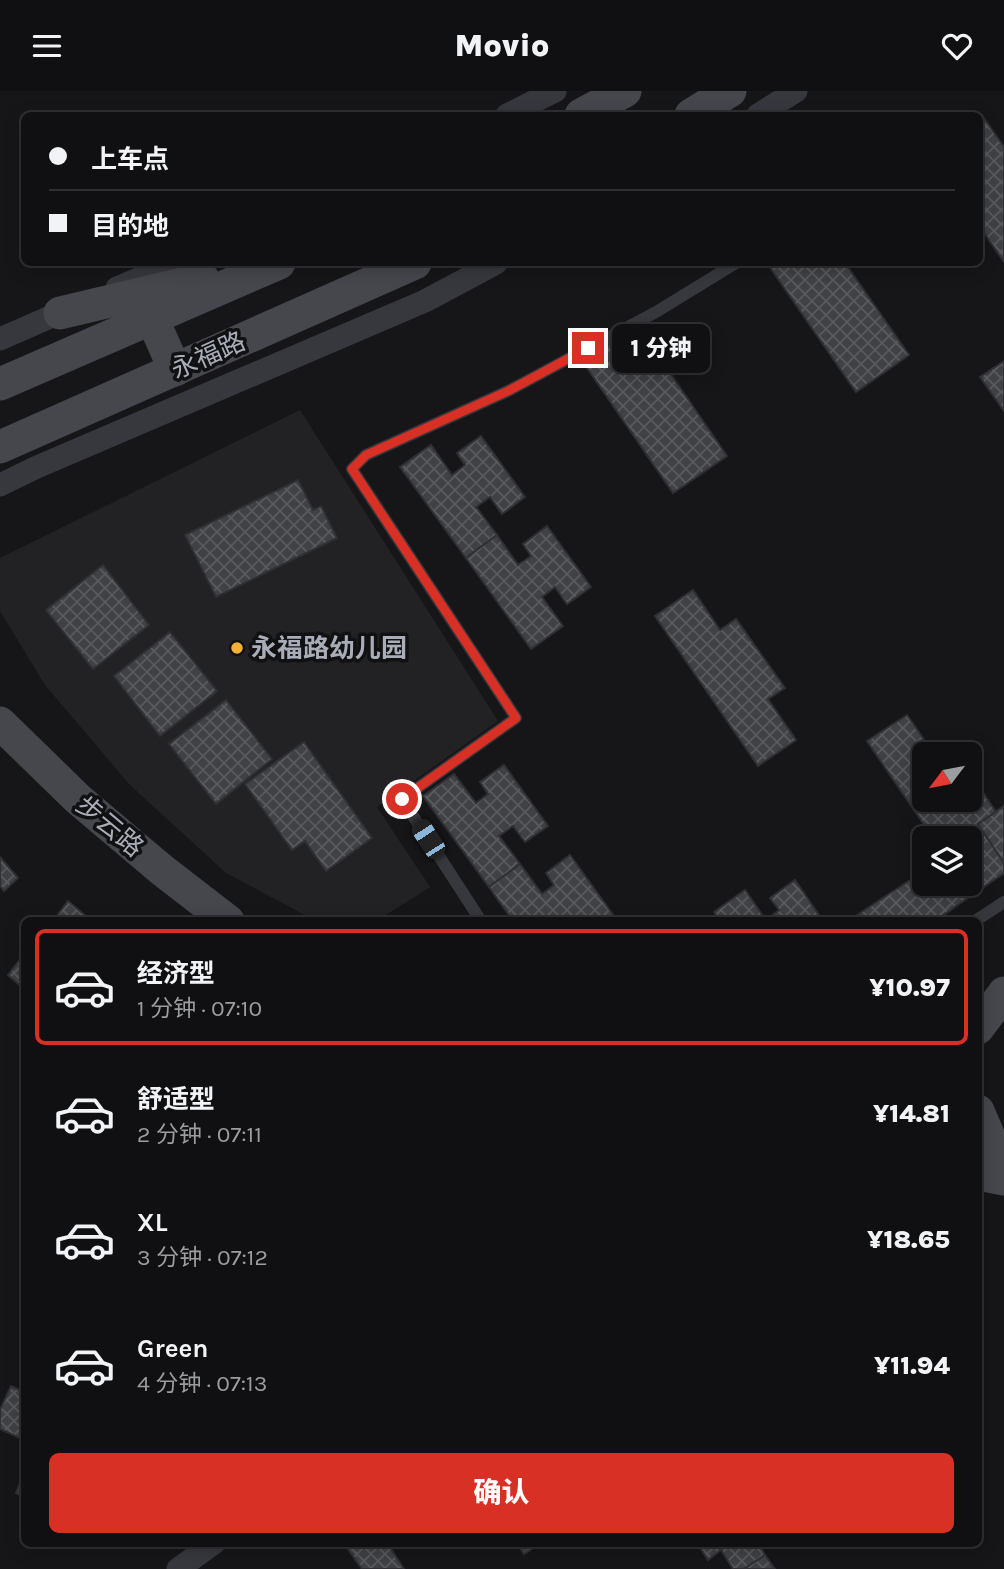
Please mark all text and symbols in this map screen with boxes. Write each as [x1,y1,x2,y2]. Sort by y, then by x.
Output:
icon: menu [28,27,66,65]
text: Movio [454,27,550,64]
icon: heart [938,27,976,65]
text: 上车点 [91,144,169,175]
text: 目的地 [91,211,169,242]
callout: 1 分钟 [612,323,710,373]
street label: 永福路 [166,325,250,385]
route end [572,332,604,364]
text: 1 分钟 [630,335,692,362]
place label: 永福路幼儿园 [251,633,407,664]
marker: 永福路幼儿园 [229,640,245,656]
north arrow [912,742,982,812]
map controls [912,742,982,896]
route start [386,783,418,815]
street label: 步云路 [70,789,150,863]
car [408,816,449,862]
button: layers [912,826,982,896]
icon: car [53,956,116,1019]
text: 经济型 [137,958,215,989]
text: ¥10.97 [869,972,950,1003]
text: 1 分钟 · 07:10 [137,995,262,1022]
icon: car [53,1082,116,1145]
text: 舒适型 [137,1084,215,1115]
text: ¥14.81 [873,1098,950,1129]
text: 2 分钟 · 07:11 [137,1121,262,1148]
text: XL [137,1207,168,1238]
icon: car [53,1208,116,1271]
text: ¥18.65 [867,1224,950,1255]
text: 3 分钟 · 07:12 [137,1244,268,1271]
text: Green [137,1333,209,1364]
icon: car [53,1334,116,1397]
text: ¥11.94 [874,1350,950,1381]
text: 4 分钟 · 07:13 [137,1370,267,1397]
button: 确认 [49,1453,954,1533]

